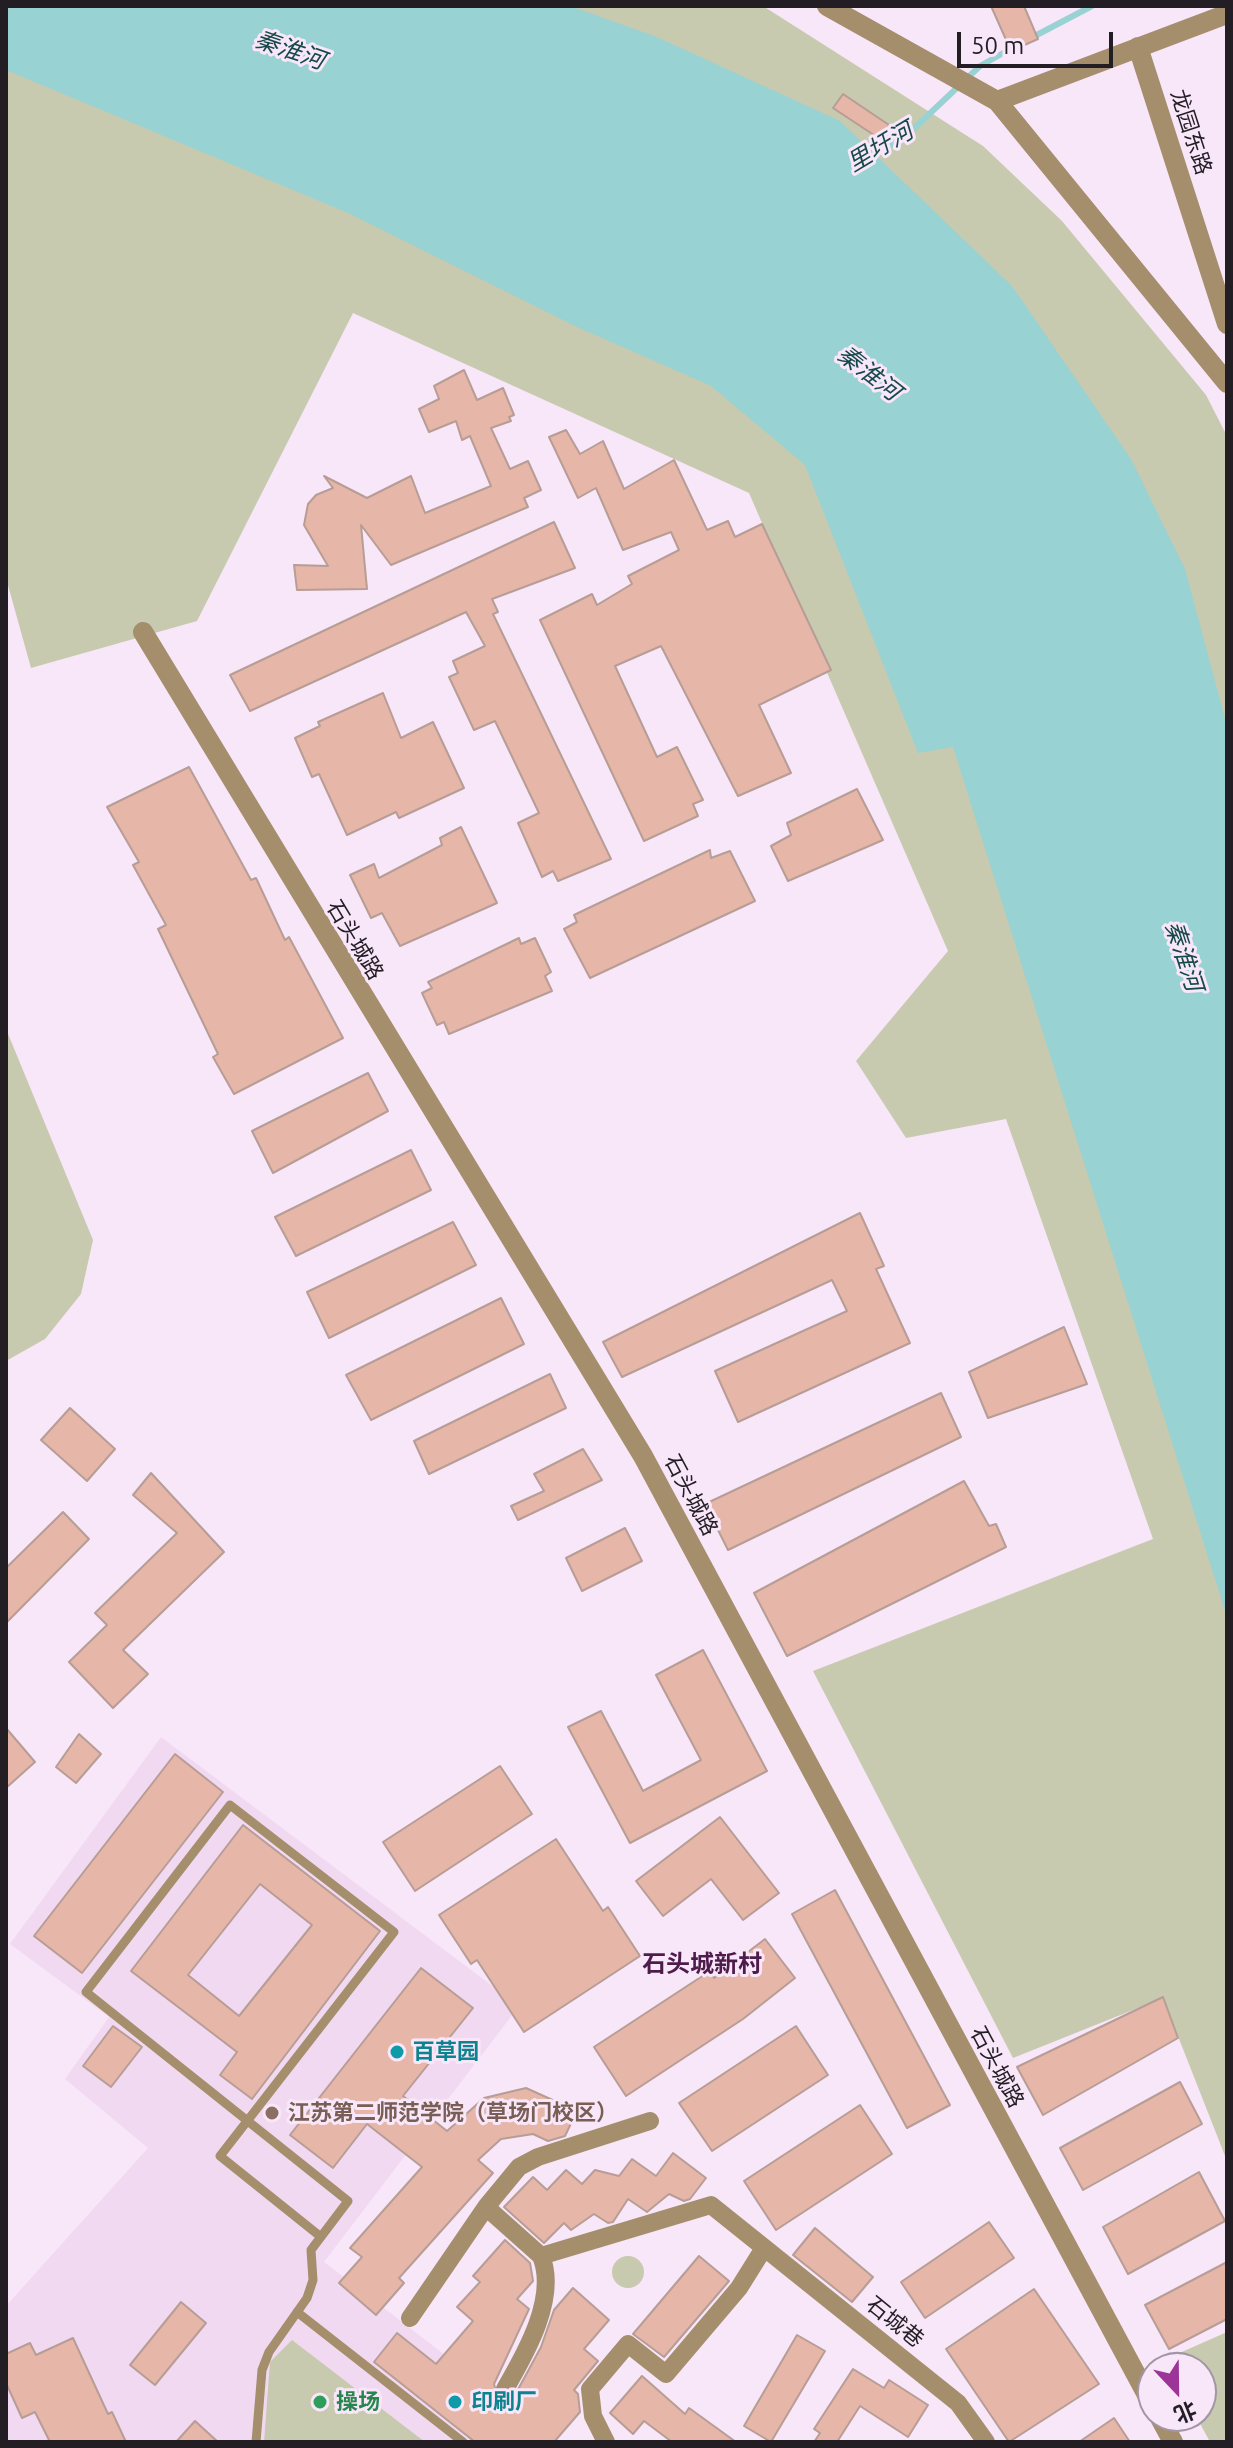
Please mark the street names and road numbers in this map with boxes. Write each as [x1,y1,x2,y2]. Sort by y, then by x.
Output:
street label: 龙园东路 [1165,86,1217,178]
street label: 石头城路 [321,895,389,985]
street label: 石头城路 [659,1450,723,1540]
street label: 石头城路 [965,2022,1029,2112]
street label: 石城巷 [861,2291,929,2353]

